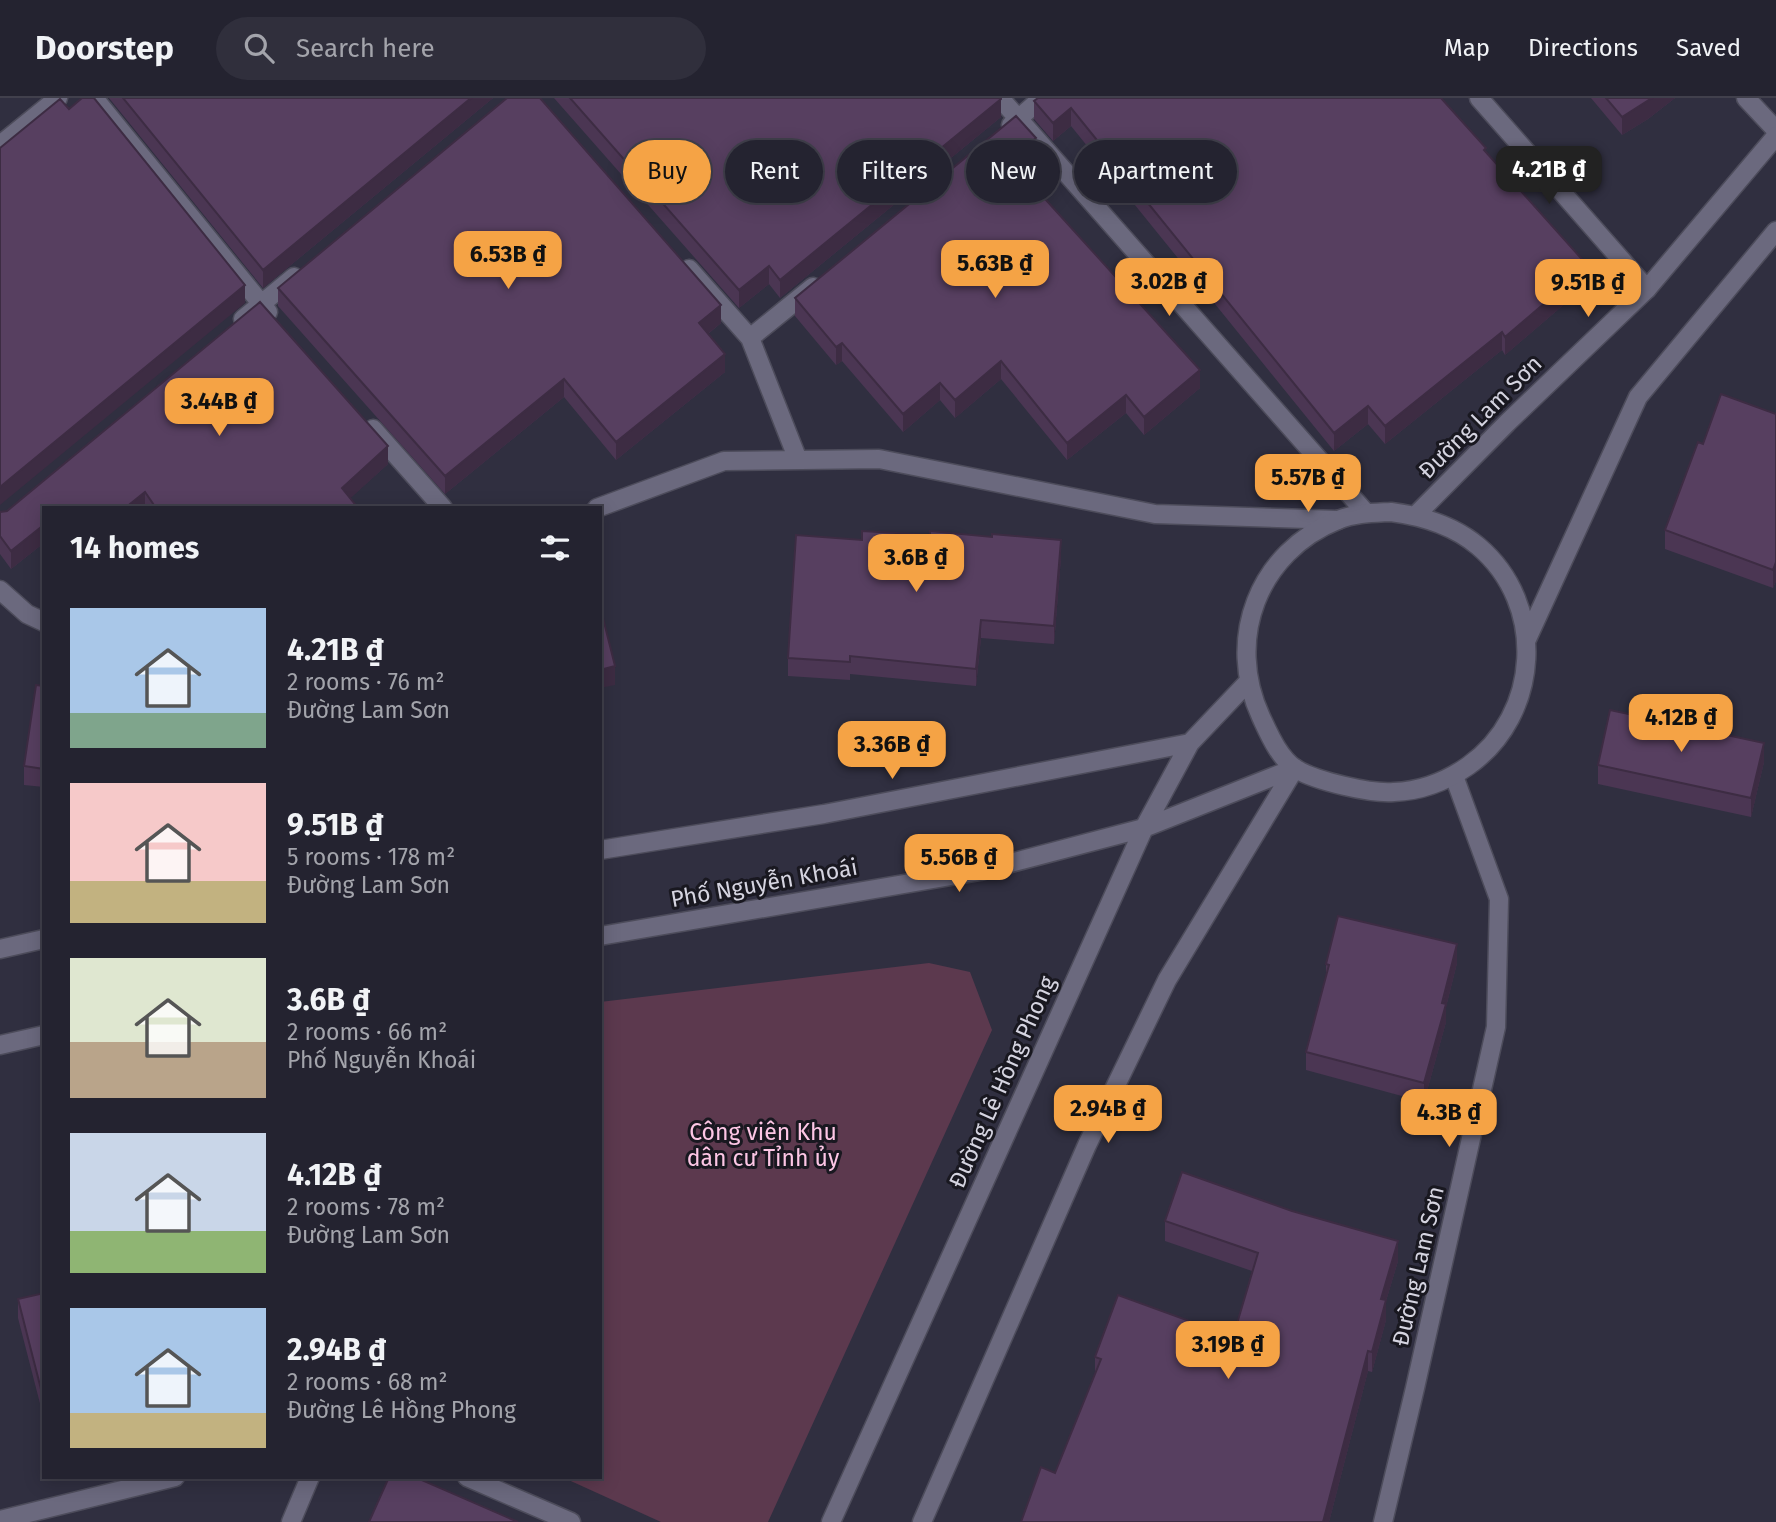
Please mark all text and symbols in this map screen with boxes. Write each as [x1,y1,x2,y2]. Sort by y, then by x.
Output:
search box [216,17,706,80]
text: Doorstep [35,28,174,68]
icon: search [240,29,278,67]
text: Search here [296,33,435,64]
text: Map [1444,34,1490,62]
text: Directions [1528,34,1638,62]
text: Saved [1676,34,1741,62]
chip: Buy [623,140,711,203]
chip: Rent [725,140,823,203]
chip: Filters [837,140,952,203]
chip: New [966,140,1060,203]
chip: Apartment [1074,140,1237,203]
pin: 4.21B ₫ [1484,146,1614,206]
text: 4.21B ₫ [1512,155,1586,183]
pin: 6.53B ₫ [443,232,573,291]
text: 6.53B ₫ [470,240,546,268]
pin: 5.63B ₫ [930,240,1060,300]
text: 5.63B ₫ [957,249,1033,277]
pin: 3.02B ₫ [1104,258,1234,318]
pin: 9.51B ₫ [1523,260,1653,319]
text: 3.02B ₫ [1131,267,1207,295]
text: 9.51B ₫ [1551,268,1625,296]
street label: Đường Lam Sơn [1412,349,1548,485]
pin: 3.44B ₫ [154,378,284,438]
text: 3.44B ₫ [181,387,257,415]
pin: 5.57B ₫ [1243,454,1373,514]
text: 5.57B ₫ [1271,463,1345,491]
icon: filters [536,529,574,567]
text: 14 homes [70,530,199,566]
pin: 3.6B ₫ [859,534,973,594]
text: 3.6B ₫ [884,543,948,571]
text: 4.21B ₫ [287,632,384,668]
icon: home [126,636,210,720]
text: 2 rooms · 76 m² [287,668,445,696]
pin: 4.12B ₫ [1616,694,1746,754]
text: Đường Lam Sơn [287,696,450,724]
text: 4.12B ₫ [1645,703,1717,731]
pin: 3.36B ₫ [827,722,957,781]
text: 3.36B ₫ [854,730,930,758]
text: 9.51B ₫ [287,807,383,843]
icon: home [126,811,210,895]
pin: 5.56B ₫ [894,834,1024,894]
text: 5 rooms · 178 m² [287,843,455,871]
text: 5.56B ₫ [920,843,998,871]
street label: Phố Nguyễn Khoái [668,853,860,913]
text: Đường Lam Sơn [287,871,450,899]
street label: Đường Lê Hồng Phong [943,972,1061,1192]
text: 3.6B ₫ [287,982,370,1018]
icon: home [126,986,210,1070]
text: 2 rooms · 66 m² [287,1018,447,1046]
text: Phố Nguyễn Khoái [287,1046,476,1074]
pin: 2.94B ₫ [1043,1086,1173,1145]
pin: 4.3B ₫ [1392,1090,1506,1149]
text: 2.94B ₫ [1070,1094,1146,1122]
text: 4.3B ₫ [1417,1098,1481,1126]
park label: Công viên Khu dân cư Tỉnh ủy [687,1118,840,1172]
text: 4.12B ₫ [287,1157,381,1193]
icon: home [126,1161,210,1245]
street label: Đường Lam Sơn [1386,1183,1450,1349]
text: 2 rooms · 78 m² [287,1193,445,1221]
text: Đường Lam Sơn [287,1221,450,1249]
pin: 3.19B ₫ [1163,1322,1293,1381]
text: 3.19B ₫ [1192,1330,1264,1358]
text: 2.94B ₫ [287,1332,386,1368]
icon: home [126,1336,210,1420]
text: 2 rooms · 68 m² [287,1368,448,1396]
text: Đường Lê Hồng Phong [287,1396,516,1424]

